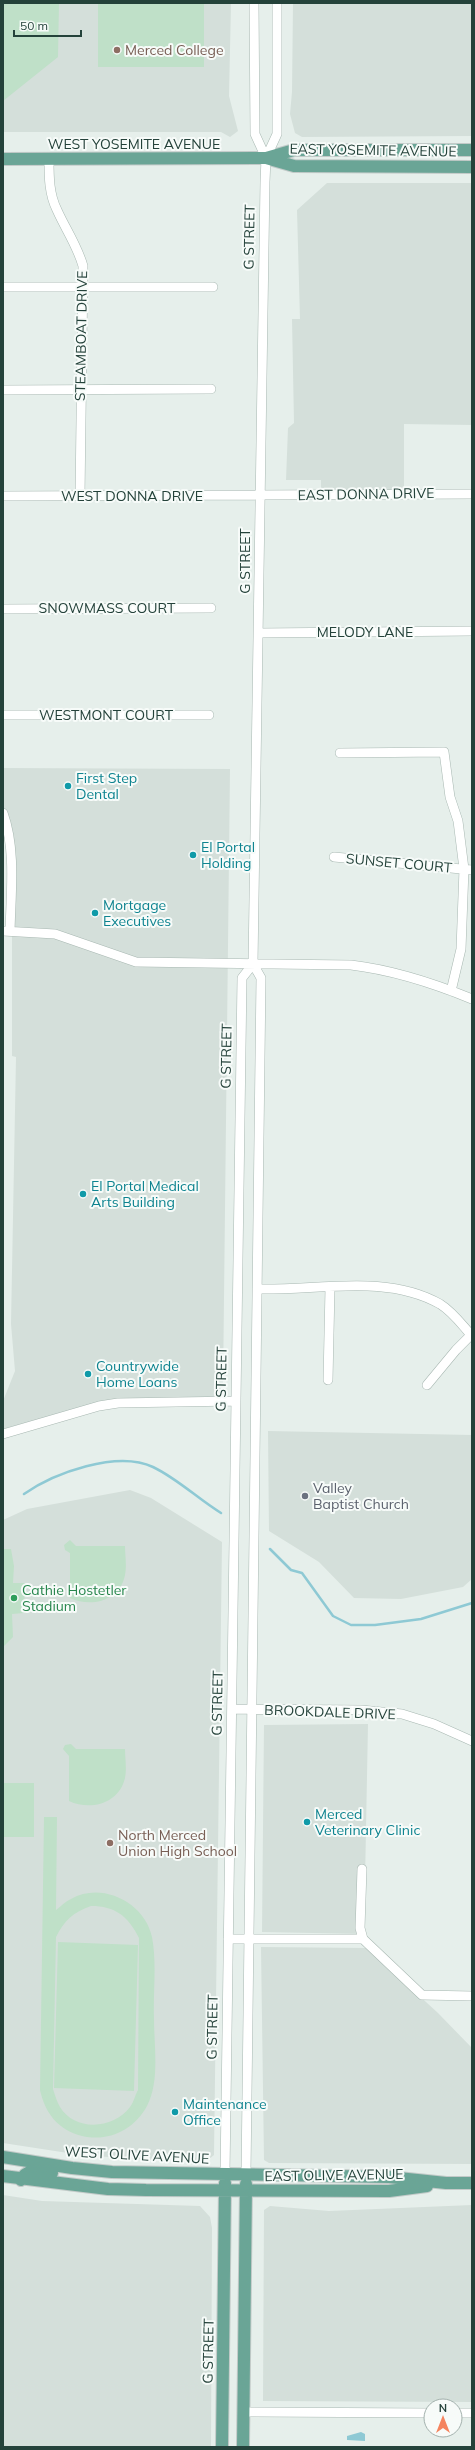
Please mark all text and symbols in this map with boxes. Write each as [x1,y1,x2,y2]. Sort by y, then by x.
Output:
scale bar [14,12,81,38]
text: 50 m [20,18,48,33]
place label: Merced College [125,41,224,59]
marker: Merced College [112,45,122,55]
street label: WEST YOSEMITE AVENUE [48,135,220,153]
street label: EAST YOSEMITE AVENUE [289,140,457,160]
street label: G STREET [239,204,259,270]
street label: STEAMBOAT DRIVE [71,271,91,401]
street label: EAST DONNA DRIVE [297,484,435,504]
street label: WEST DONNA DRIVE [61,487,203,505]
street label: G STREET [236,528,254,594]
street label: SNOWMASS COURT [39,599,176,617]
street label: MELODY LANE [317,623,413,641]
street label: WESTMONT COURT [39,706,174,724]
place label: First Step Dental [76,769,137,803]
marker: First Step Dental [63,781,73,791]
place label: El Portal Holding [201,838,255,872]
street label: SUNSET COURT [345,849,453,877]
marker: El Portal Holding [188,850,198,860]
place label: Mortgage Executives [103,896,171,930]
marker: Mortgage Executives [90,908,100,918]
street label: G STREET [216,1023,236,1089]
place label: El Portal Medical Arts Building [91,1177,199,1211]
marker: El Portal Medical Arts Building [78,1189,88,1199]
street label: G STREET [211,1346,231,1412]
place label: Countrywide Home Loans [96,1357,179,1391]
marker: Countrywide Home Loans [83,1369,93,1379]
place label: Valley Baptist Church [313,1479,409,1513]
marker: Valley Baptist Church [300,1491,310,1501]
place label: Cathie Hostetler Stadium [22,1581,127,1615]
marker: Cathie Hostetler Stadium [9,1593,19,1603]
street label: G STREET [207,1670,227,1736]
street label: BROOKDALE DRIVE [264,1701,396,1723]
place label: Merced Veterinary Clinic [315,1805,420,1839]
marker: Merced Veterinary Clinic [302,1817,312,1827]
place label: North Merced Union High School [118,1826,237,1860]
marker: North Merced Union High School [105,1838,115,1848]
street label: G STREET [202,1994,222,2060]
place label: Maintenance Office [183,2095,267,2129]
marker: Maintenance Office [170,2107,180,2117]
street label: WEST OLIVE AVENUE [64,2142,210,2168]
street label: EAST OLIVE AVENUE [264,2165,404,2185]
street label: G STREET [198,2318,218,2384]
north arrow [423,2398,463,2438]
text: N [439,2401,447,2415]

